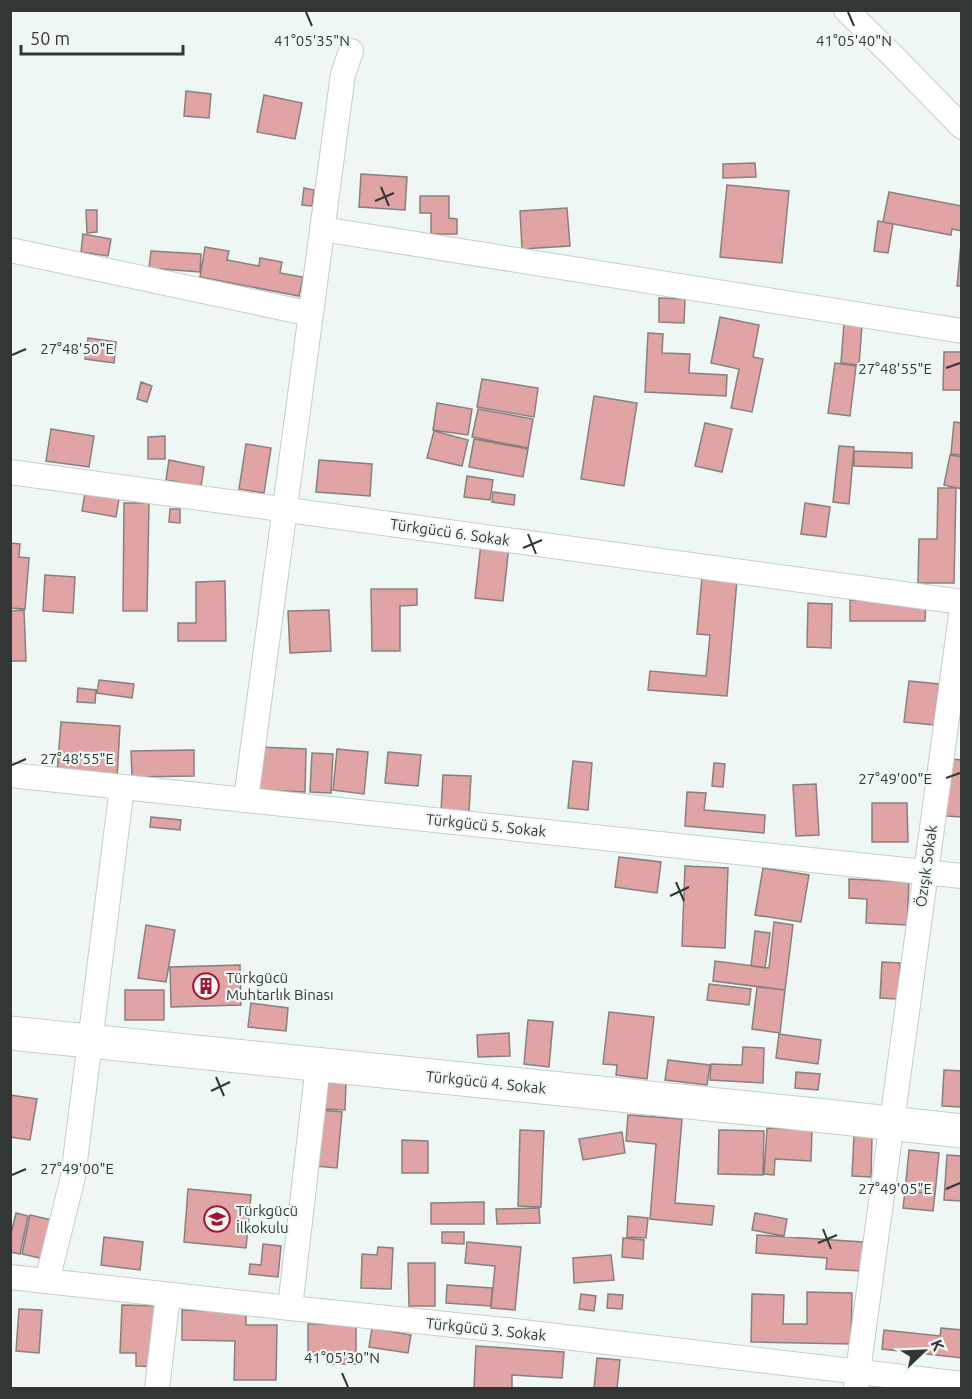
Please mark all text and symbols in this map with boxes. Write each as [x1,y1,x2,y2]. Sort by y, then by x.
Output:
scale bar [21,18,183,56]
text: 50 m [30,28,70,48]
text: 41°05'35"N [274,32,350,49]
text: 41°05'40"N [816,32,892,49]
text: 27°48'50"E [40,340,114,357]
text: 27°48'55"E [858,360,932,377]
street label: Türkgücü 6. Sokak [389,515,511,549]
text: 27°48'55"E [40,750,114,767]
text: 27°49'00"E [858,770,932,787]
street label: Türkgücü 5. Sokak [425,810,547,840]
street label: Özışık Sokak [912,823,940,908]
place label: Türkgücü Muhtarlık Binası [226,969,334,1003]
building icon: Türkgücü Muhtarlık Binası [191,971,221,1001]
street label: Türkgücü 4. Sokak [425,1067,547,1097]
text: 27°49'00"E [40,1160,114,1177]
text: 27°49'05"E [858,1180,932,1197]
place label: Türkgücü İlkokulu [236,1202,298,1236]
school or university icon: Türkgücü İlkokulu [202,1204,232,1234]
street label: Türkgücü 3. Sokak [425,1314,547,1344]
north arrow [894,1321,954,1381]
text: K [927,1337,948,1354]
text: 41°05'30"N [304,1349,380,1366]

